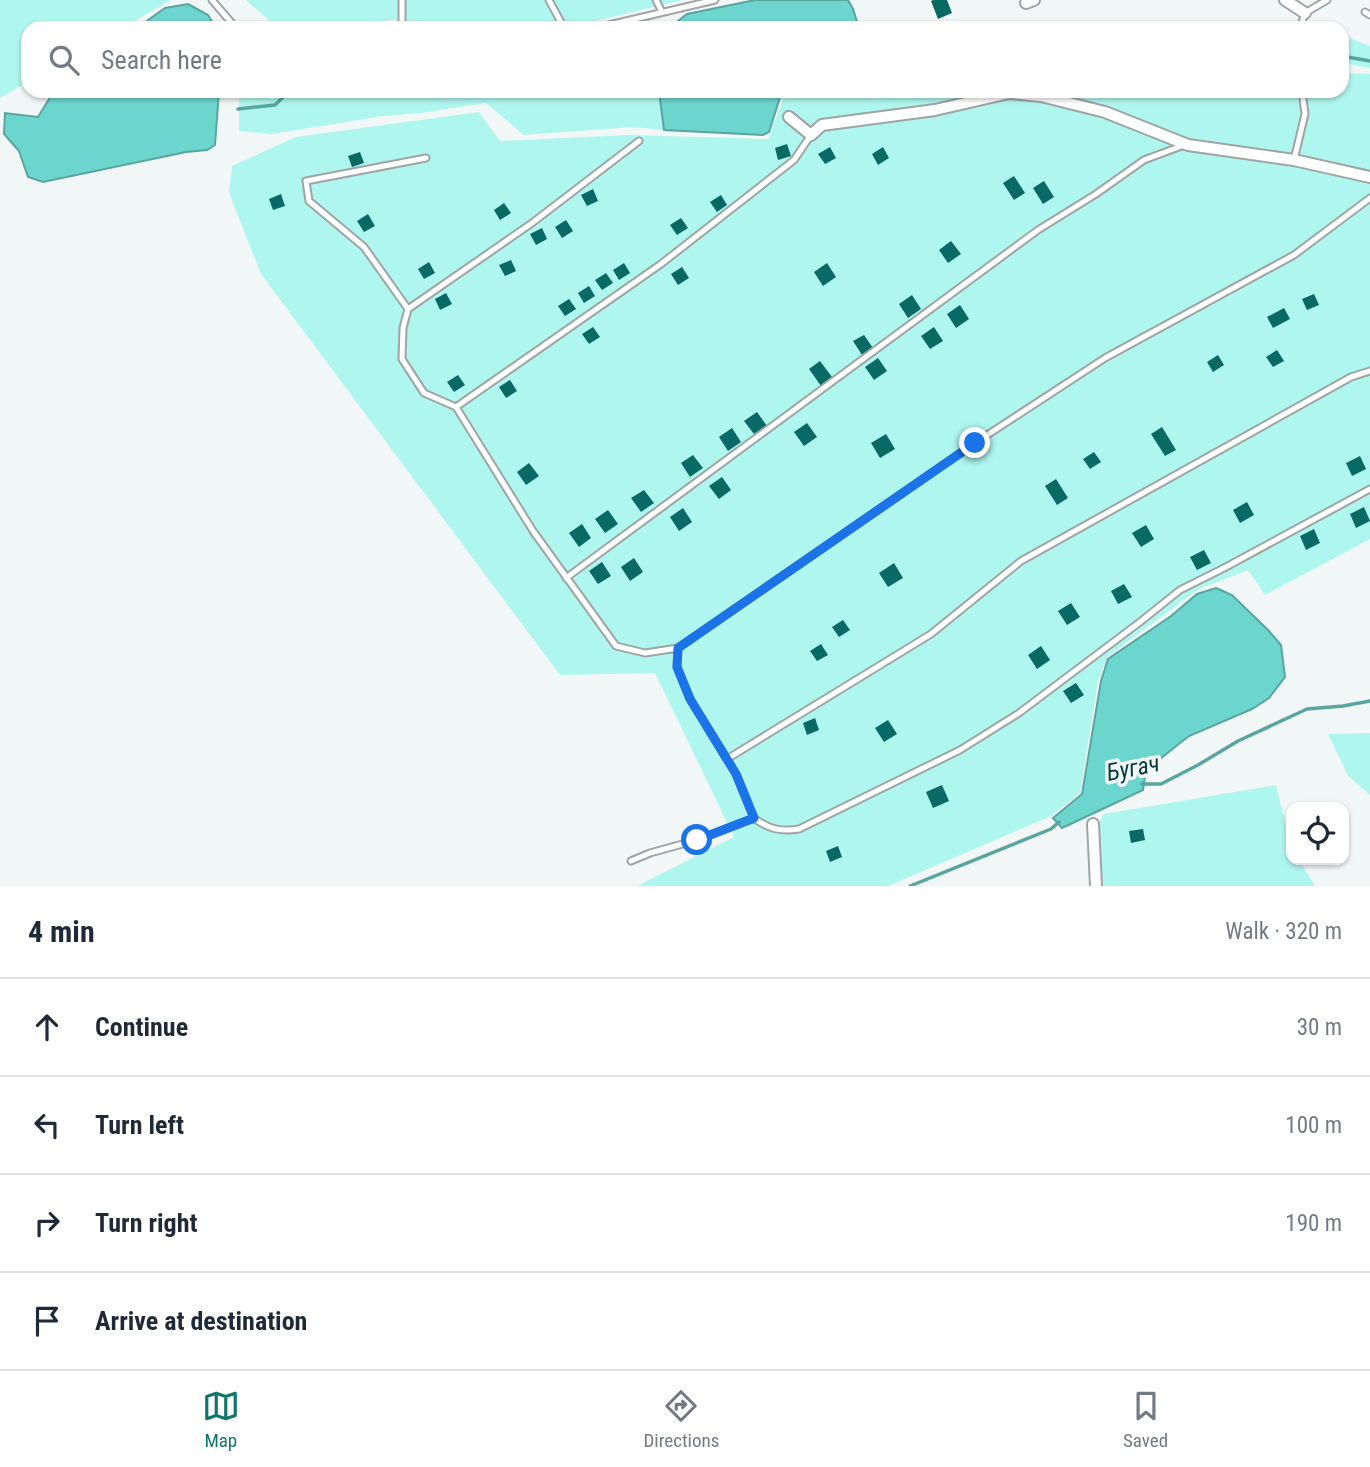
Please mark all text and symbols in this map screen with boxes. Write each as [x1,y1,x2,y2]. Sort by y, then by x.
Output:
search box [21,21,1349,98]
icon: search [45,41,83,79]
text: Search here [101,45,222,75]
route end [959,427,990,458]
water label: Бугач [1104,749,1162,787]
map controls [1286,802,1349,865]
button: locate [1286,802,1349,865]
route start [681,824,712,855]
text: 4 min [28,914,95,949]
text: Walk · 320 m [1225,918,1342,945]
icon: ahead [28,1008,66,1046]
text: Continue [95,1012,188,1042]
text: 30 m [1297,1014,1342,1041]
icon: left [28,1106,66,1144]
text: Turn left [95,1110,184,1140]
text: 100 m [1285,1112,1342,1139]
icon: right [28,1204,66,1242]
text: Turn right [95,1208,197,1238]
text: 190 m [1285,1210,1342,1237]
icon: arrive [28,1302,66,1340]
text: Arrive at destination [95,1306,307,1336]
tab: Map [202,1387,240,1452]
tab: Directions [643,1387,719,1452]
tab: Saved [1123,1387,1168,1452]

